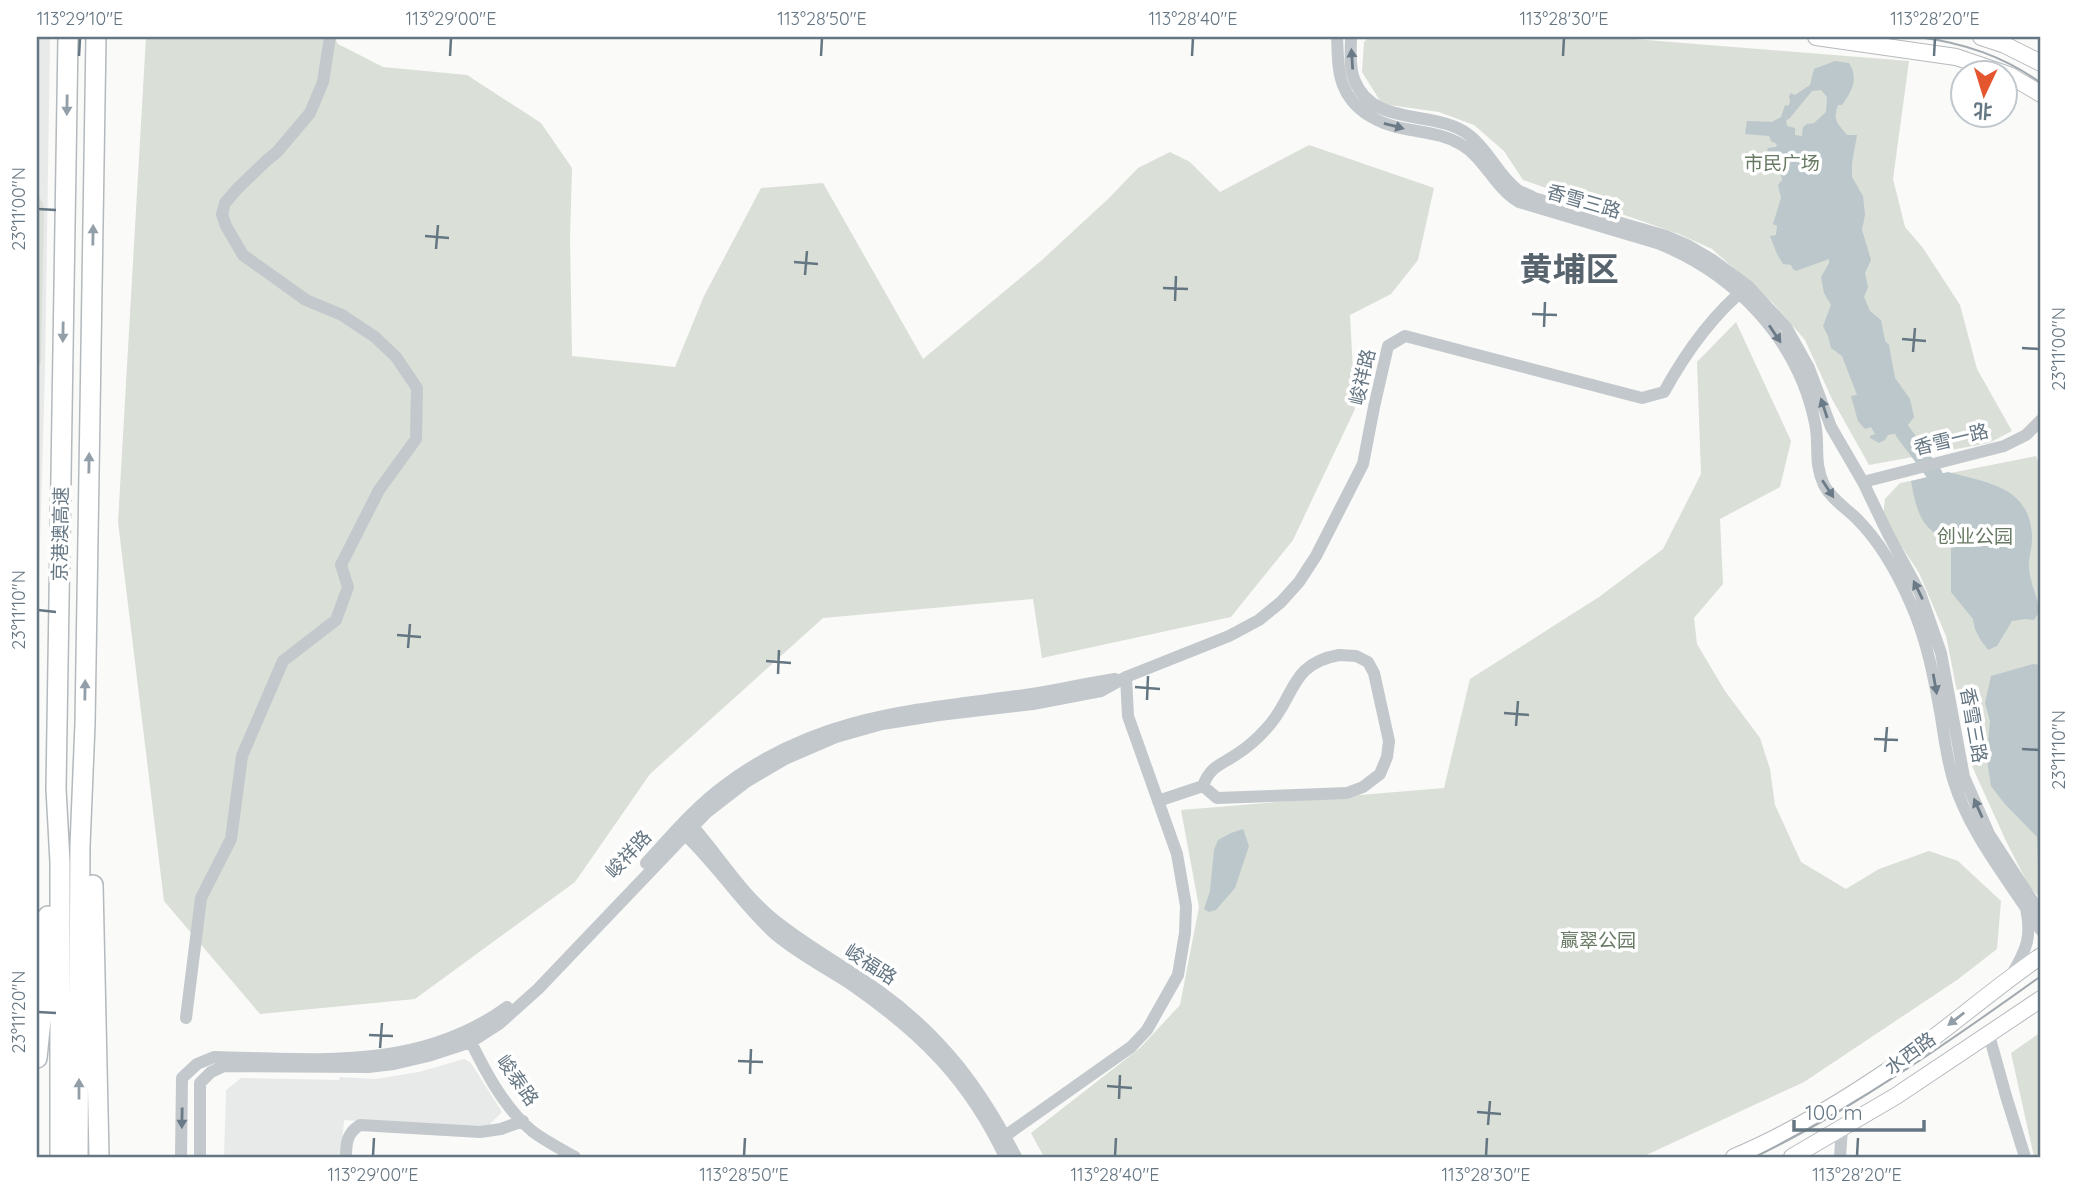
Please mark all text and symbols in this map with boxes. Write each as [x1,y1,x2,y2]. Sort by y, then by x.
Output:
text: 113°29'10"E [37,7,123,30]
text: 113°29'00"E [406,7,496,30]
text: 113°28'50"E [777,7,867,30]
text: 113°28'40"E [1148,7,1238,30]
text: 113°28'30"E [1519,7,1609,30]
text: 113°28'20"E [1890,7,1980,30]
one-way arrow [1346,48,1357,70]
north arrow [1948,60,2018,130]
one-way arrow [61,94,73,116]
text: 北 [1972,98,1993,124]
one-way arrow [1383,121,1405,132]
park label: 市民广场 [1744,151,1820,175]
text: 23°11'00"N [7,167,30,251]
street label: 香雪三路 [1544,179,1624,223]
one-way arrow [87,224,98,246]
district label: 黄埔区 [1520,248,1619,289]
text: 23°11'00"N [2047,307,2070,391]
one-way arrow [57,322,69,344]
one-way arrow [1768,325,1782,343]
street label: 峻祥路 [1344,347,1380,407]
one-way arrow [1819,397,1829,418]
street label: 香雪一路 [1911,418,1991,460]
one-way arrow [83,451,95,473]
one-way arrow [1821,479,1834,498]
street label: 京港澳高速 [47,486,73,582]
park label: 创业公园 [1937,524,2013,548]
text: 23°11'10"N [7,570,30,650]
one-way arrow [1912,580,1923,600]
one-way arrow [1930,673,1941,695]
one-way arrow [79,679,91,701]
street label: 香雪三路 [1956,685,1992,765]
text: 23°11'10"N [2047,710,2070,790]
one-way arrow [1972,798,1984,818]
street label: 峻祥路 [600,825,656,883]
park label: 赢翠公园 [1560,928,1636,952]
street label: 峻福路 [841,938,901,990]
text: 23°11'20"N [7,971,30,1053]
one-way arrow [1948,1011,1966,1026]
street label: 水西路 [1880,1027,1940,1079]
street label: 峻泰路 [492,1050,544,1110]
one-way arrow [73,1078,84,1100]
scale bar [1794,1089,1924,1133]
text: 100 m [1805,1099,1863,1125]
one-way arrow [176,1107,188,1129]
text: 113°29'00"E [328,1163,418,1186]
text: 113°28'50"E [699,1163,789,1186]
text: 113°28'40"E [1070,1163,1160,1186]
text: 113°28'30"E [1441,1163,1531,1186]
text: 113°28'20"E [1812,1163,1902,1186]

